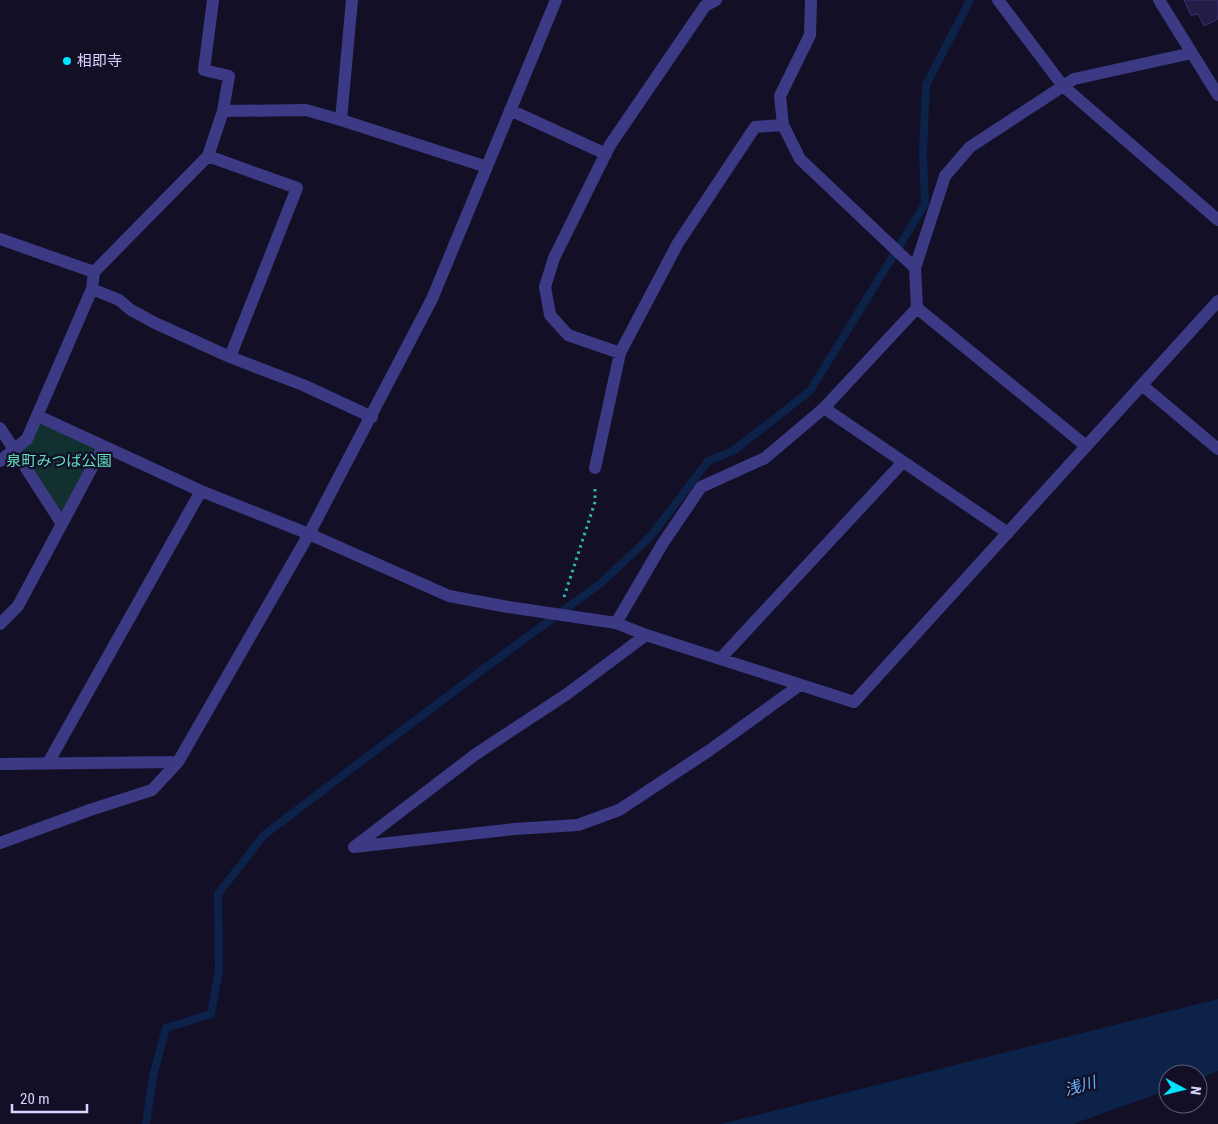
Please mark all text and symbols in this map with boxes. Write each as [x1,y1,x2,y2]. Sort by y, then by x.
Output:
place label: 相即寺 [77,52,122,70]
marker: 相即寺 [61,55,73,67]
park label: 泉町みつば公園 [6,452,112,470]
north arrow [1158,1064,1208,1114]
water label: 浅川 [1062,1072,1100,1100]
scale bar [12,1082,88,1114]
text: N [1187,1085,1204,1096]
text: 20 m [20,1090,50,1108]

